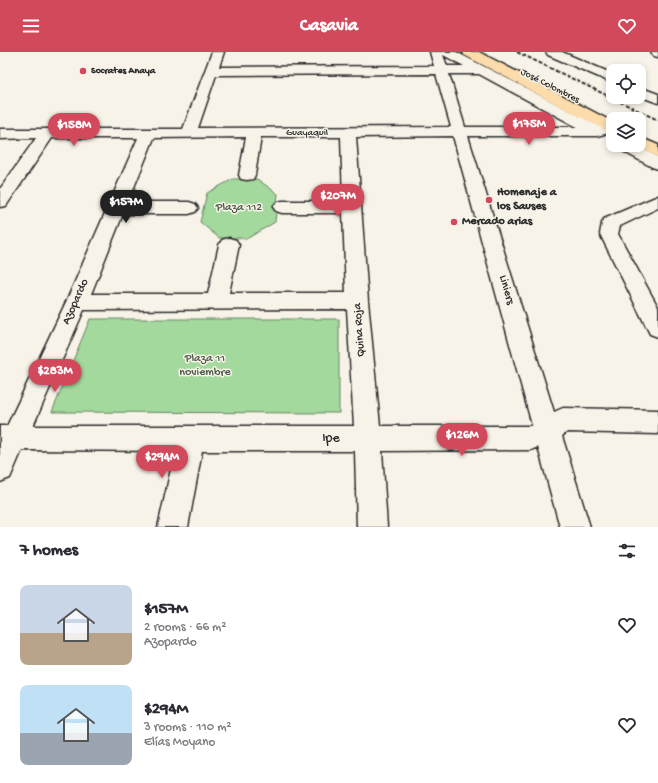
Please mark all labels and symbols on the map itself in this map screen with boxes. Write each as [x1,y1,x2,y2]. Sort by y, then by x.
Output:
place label: Socrates Anaya [91,65,157,77]
marker: Socrates Anaya [78,66,88,76]
street label: José Colombres [519,66,582,106]
pin: $175M [501,112,557,146]
pin: $158M [46,113,102,147]
street label: Guayaquil [286,127,328,139]
pin: $207M [310,184,366,218]
place label: Homenaje a los Sauses [496,186,558,214]
pin: $157M [98,190,154,224]
marker: Homenaje a los Sauses [484,195,494,205]
park label: Plaza 112 [215,201,262,215]
place label: Mercado arias [462,215,533,229]
marker: Mercado arias [449,217,459,227]
street label: Liniers [495,274,517,307]
street label: Azopardo [60,277,92,327]
street label: Quina Roja [351,302,369,358]
park label: Plaza 11 noviembre [179,352,231,380]
pin: $283M [27,359,83,393]
pin: $126M [434,423,490,457]
street label: Ipe [322,430,341,447]
pin: $294M [134,445,190,479]

